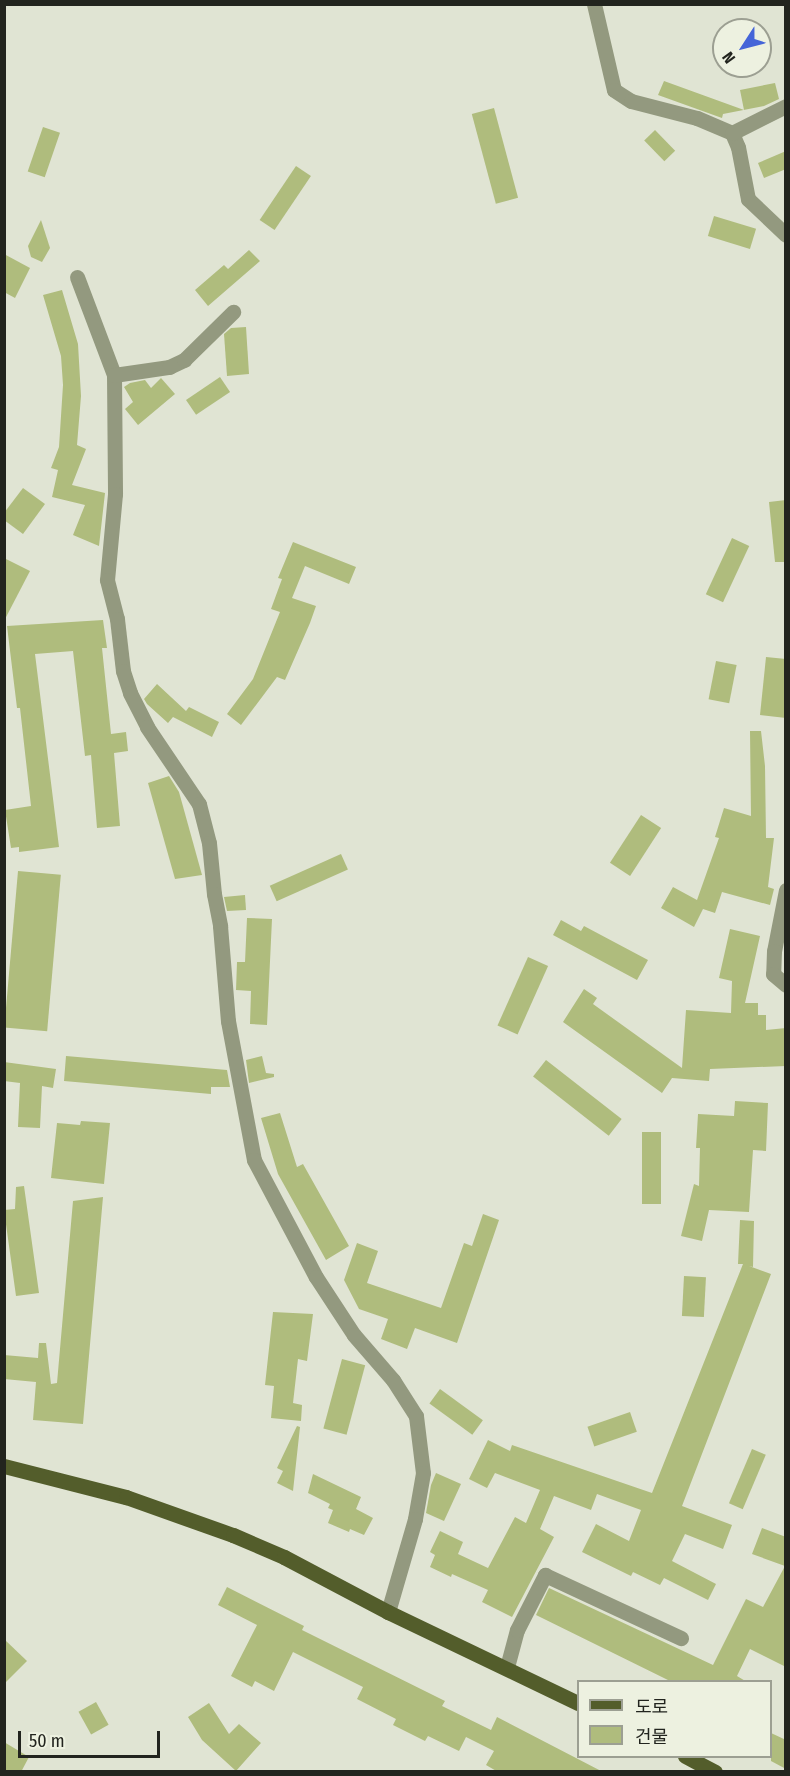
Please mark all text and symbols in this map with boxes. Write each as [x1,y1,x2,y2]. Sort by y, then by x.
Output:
north arrow [712,18,772,78]
text: N [718,48,739,67]
legend [577,1680,772,1758]
text: 도로 [635,1696,668,1718]
scale bar [21,1719,164,1757]
text: 건물 [635,1726,668,1748]
text: 50 m [29,1730,65,1752]

